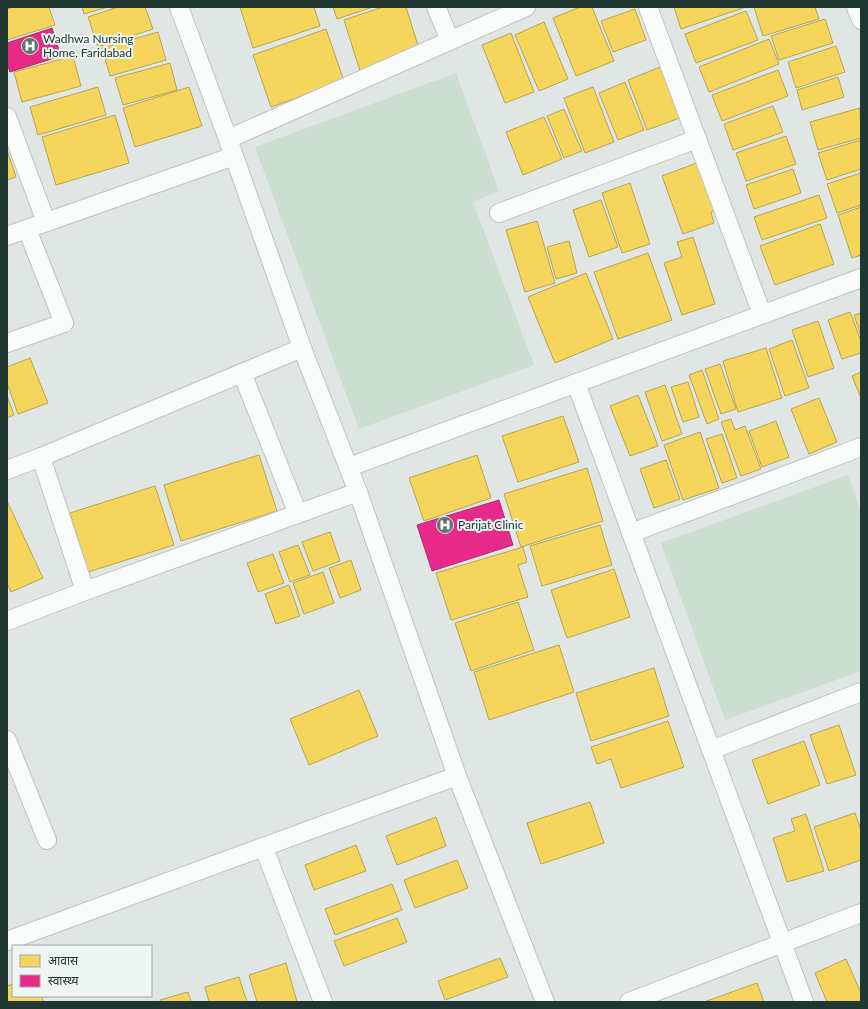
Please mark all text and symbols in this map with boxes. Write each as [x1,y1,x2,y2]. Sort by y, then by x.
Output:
place label: Wadhwa Nursing Home, Faridabad [43,31,134,60]
hospital icon: Wadhwa Nursing Home, Faridabad [20,36,40,56]
hospital icon: Parijat Clinic [435,515,455,535]
place label: Parijat Clinic [458,517,524,532]
legend [12,945,152,997]
text: आवास [48,953,79,968]
text: स्वास्थ्य [48,973,80,988]

